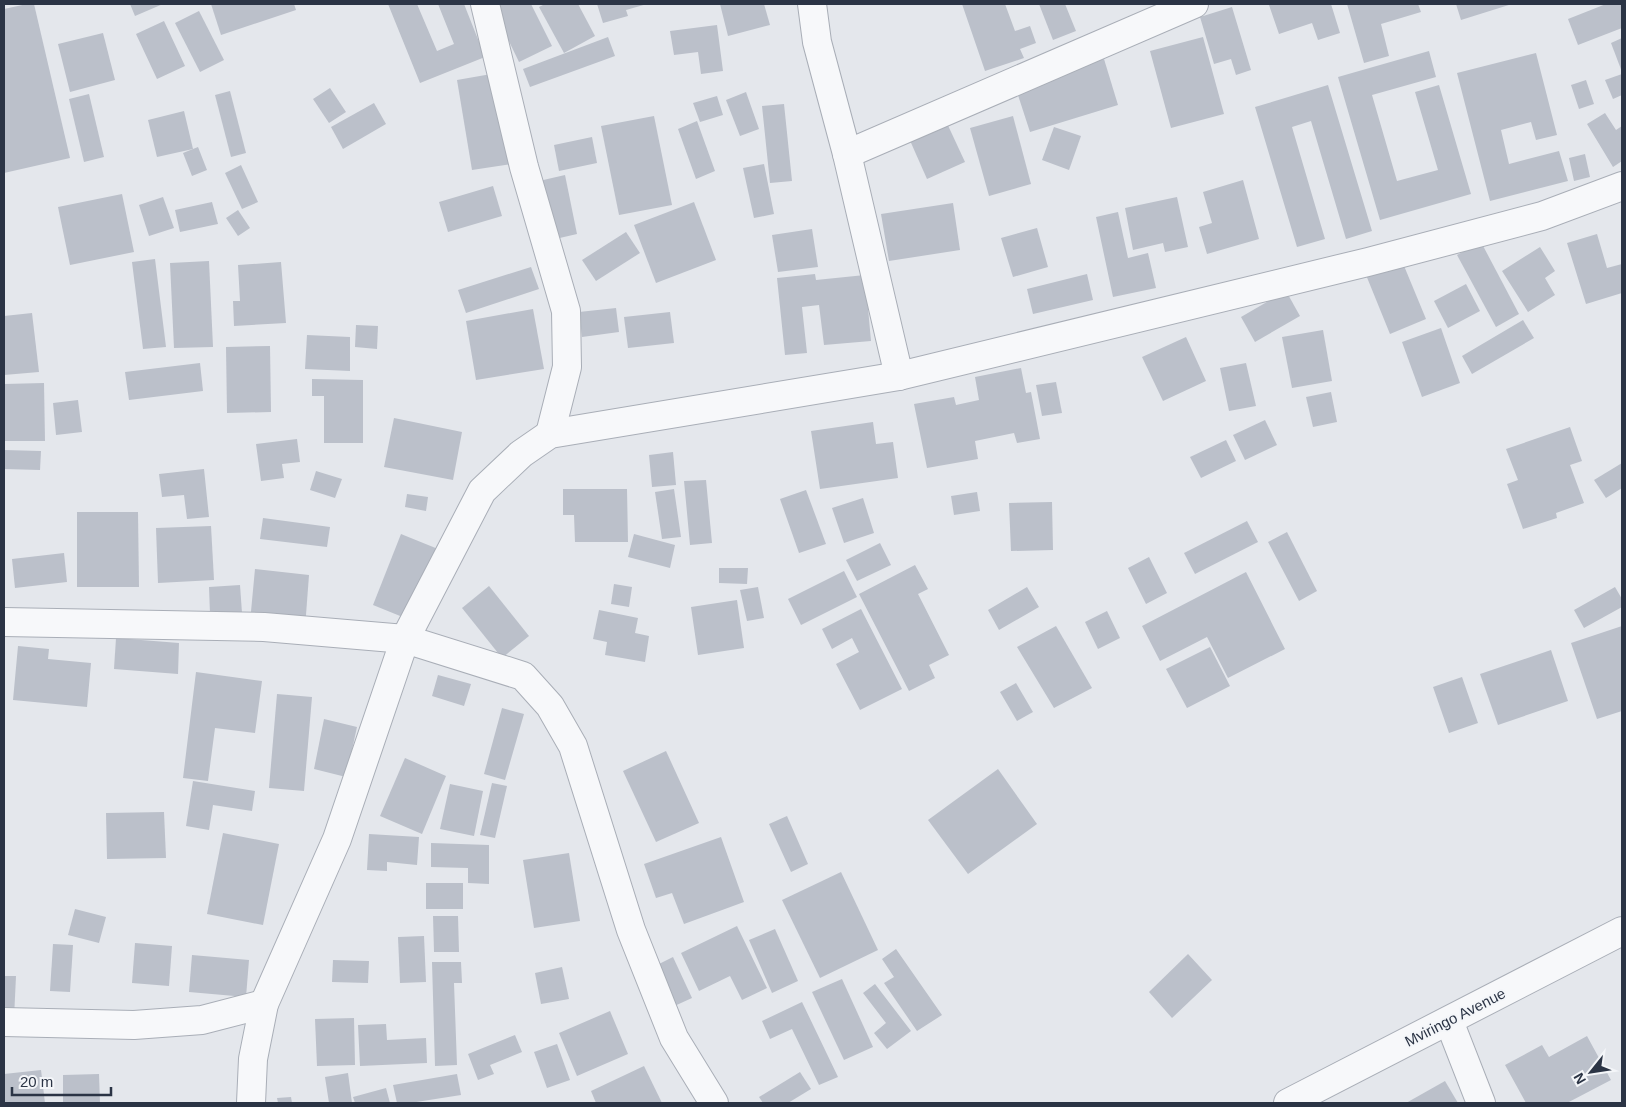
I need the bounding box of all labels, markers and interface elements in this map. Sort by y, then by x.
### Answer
street label: Mviringo Avenue [1402,984,1508,1050]
north arrow [1566,1047,1616,1097]
scale bar [12,1064,111,1096]
text: N [1570,1070,1589,1087]
text: 20 m [20,1073,53,1090]

